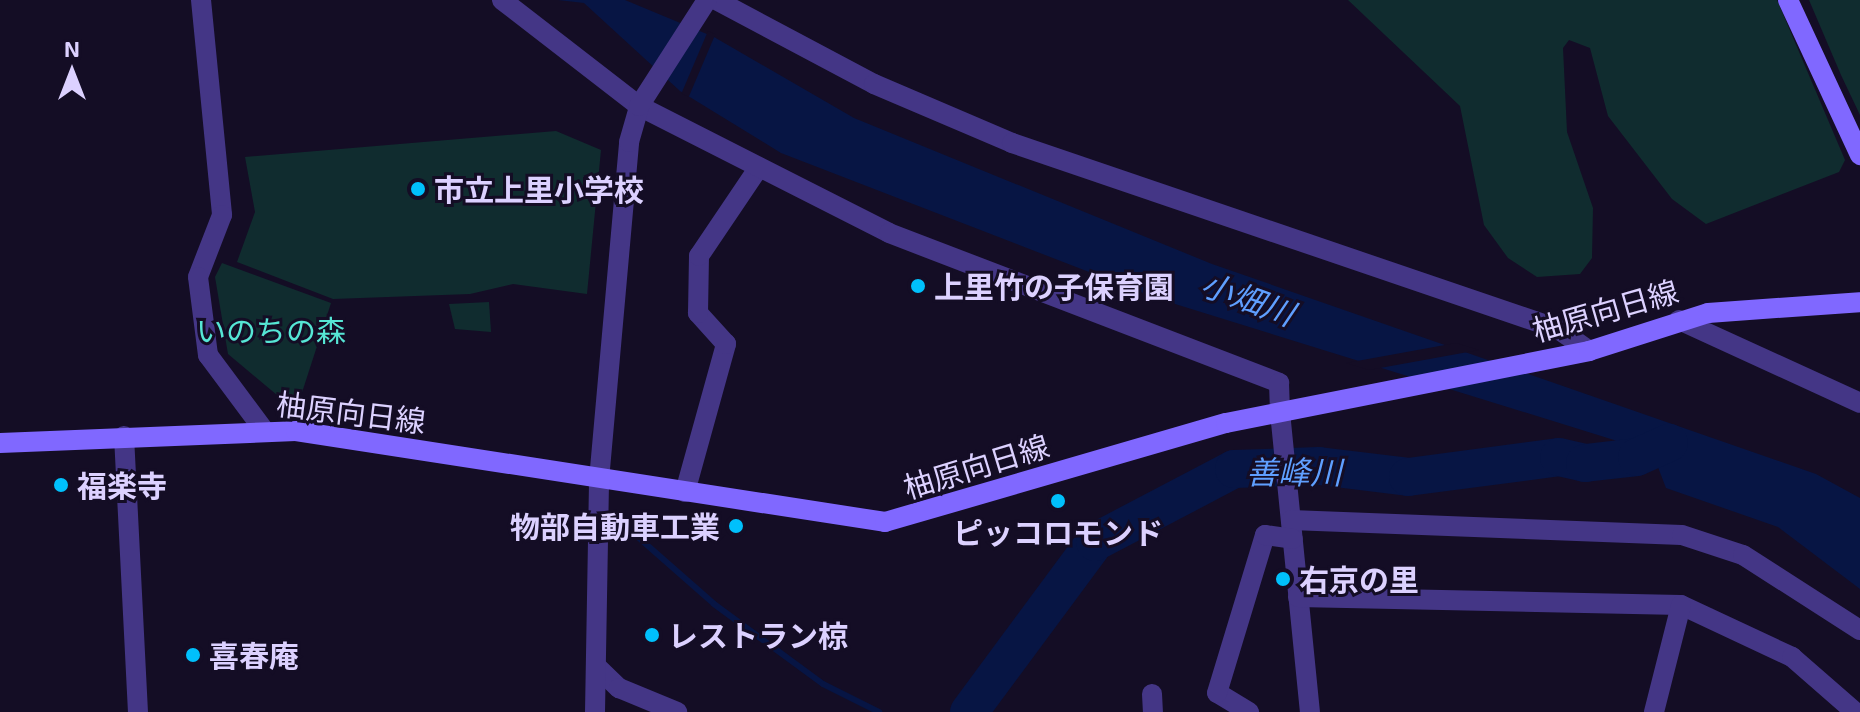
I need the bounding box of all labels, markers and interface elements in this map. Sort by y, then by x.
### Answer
north arrow [32,32,112,112]
text: N [64,35,80,61]
place label: 市立上里小学校 [434,171,644,207]
marker: 市立上里小学校 [409,180,427,198]
water label: 小畑川 [1196,264,1300,332]
place label: 上里竹の子保育園 [934,268,1174,304]
street label: 柚原向日線 [1528,272,1682,348]
marker: 上里竹の子保育園 [909,277,927,295]
park label: いのちの森 [196,312,346,348]
street label: 柚原向日線 [274,385,428,439]
street label: 柚原向日線 [899,427,1053,505]
water label: 善峰川 [1246,452,1342,490]
place label: 福楽寺 [77,467,167,503]
marker: 福楽寺 [52,476,70,494]
marker: ピッコロモンド [1049,492,1067,510]
place label: 物部自動車工業 [510,508,720,544]
place label: ピッコロモンド [953,514,1163,550]
marker: 物部自動車工業 [727,517,745,535]
place label: 右京の里 [1299,561,1419,597]
marker: 右京の里 [1274,570,1292,588]
place label: レストラン椋 [668,617,848,653]
marker: レストラン椋 [643,626,661,644]
place label: 喜春庵 [209,637,299,673]
marker: 喜春庵 [184,646,202,664]

